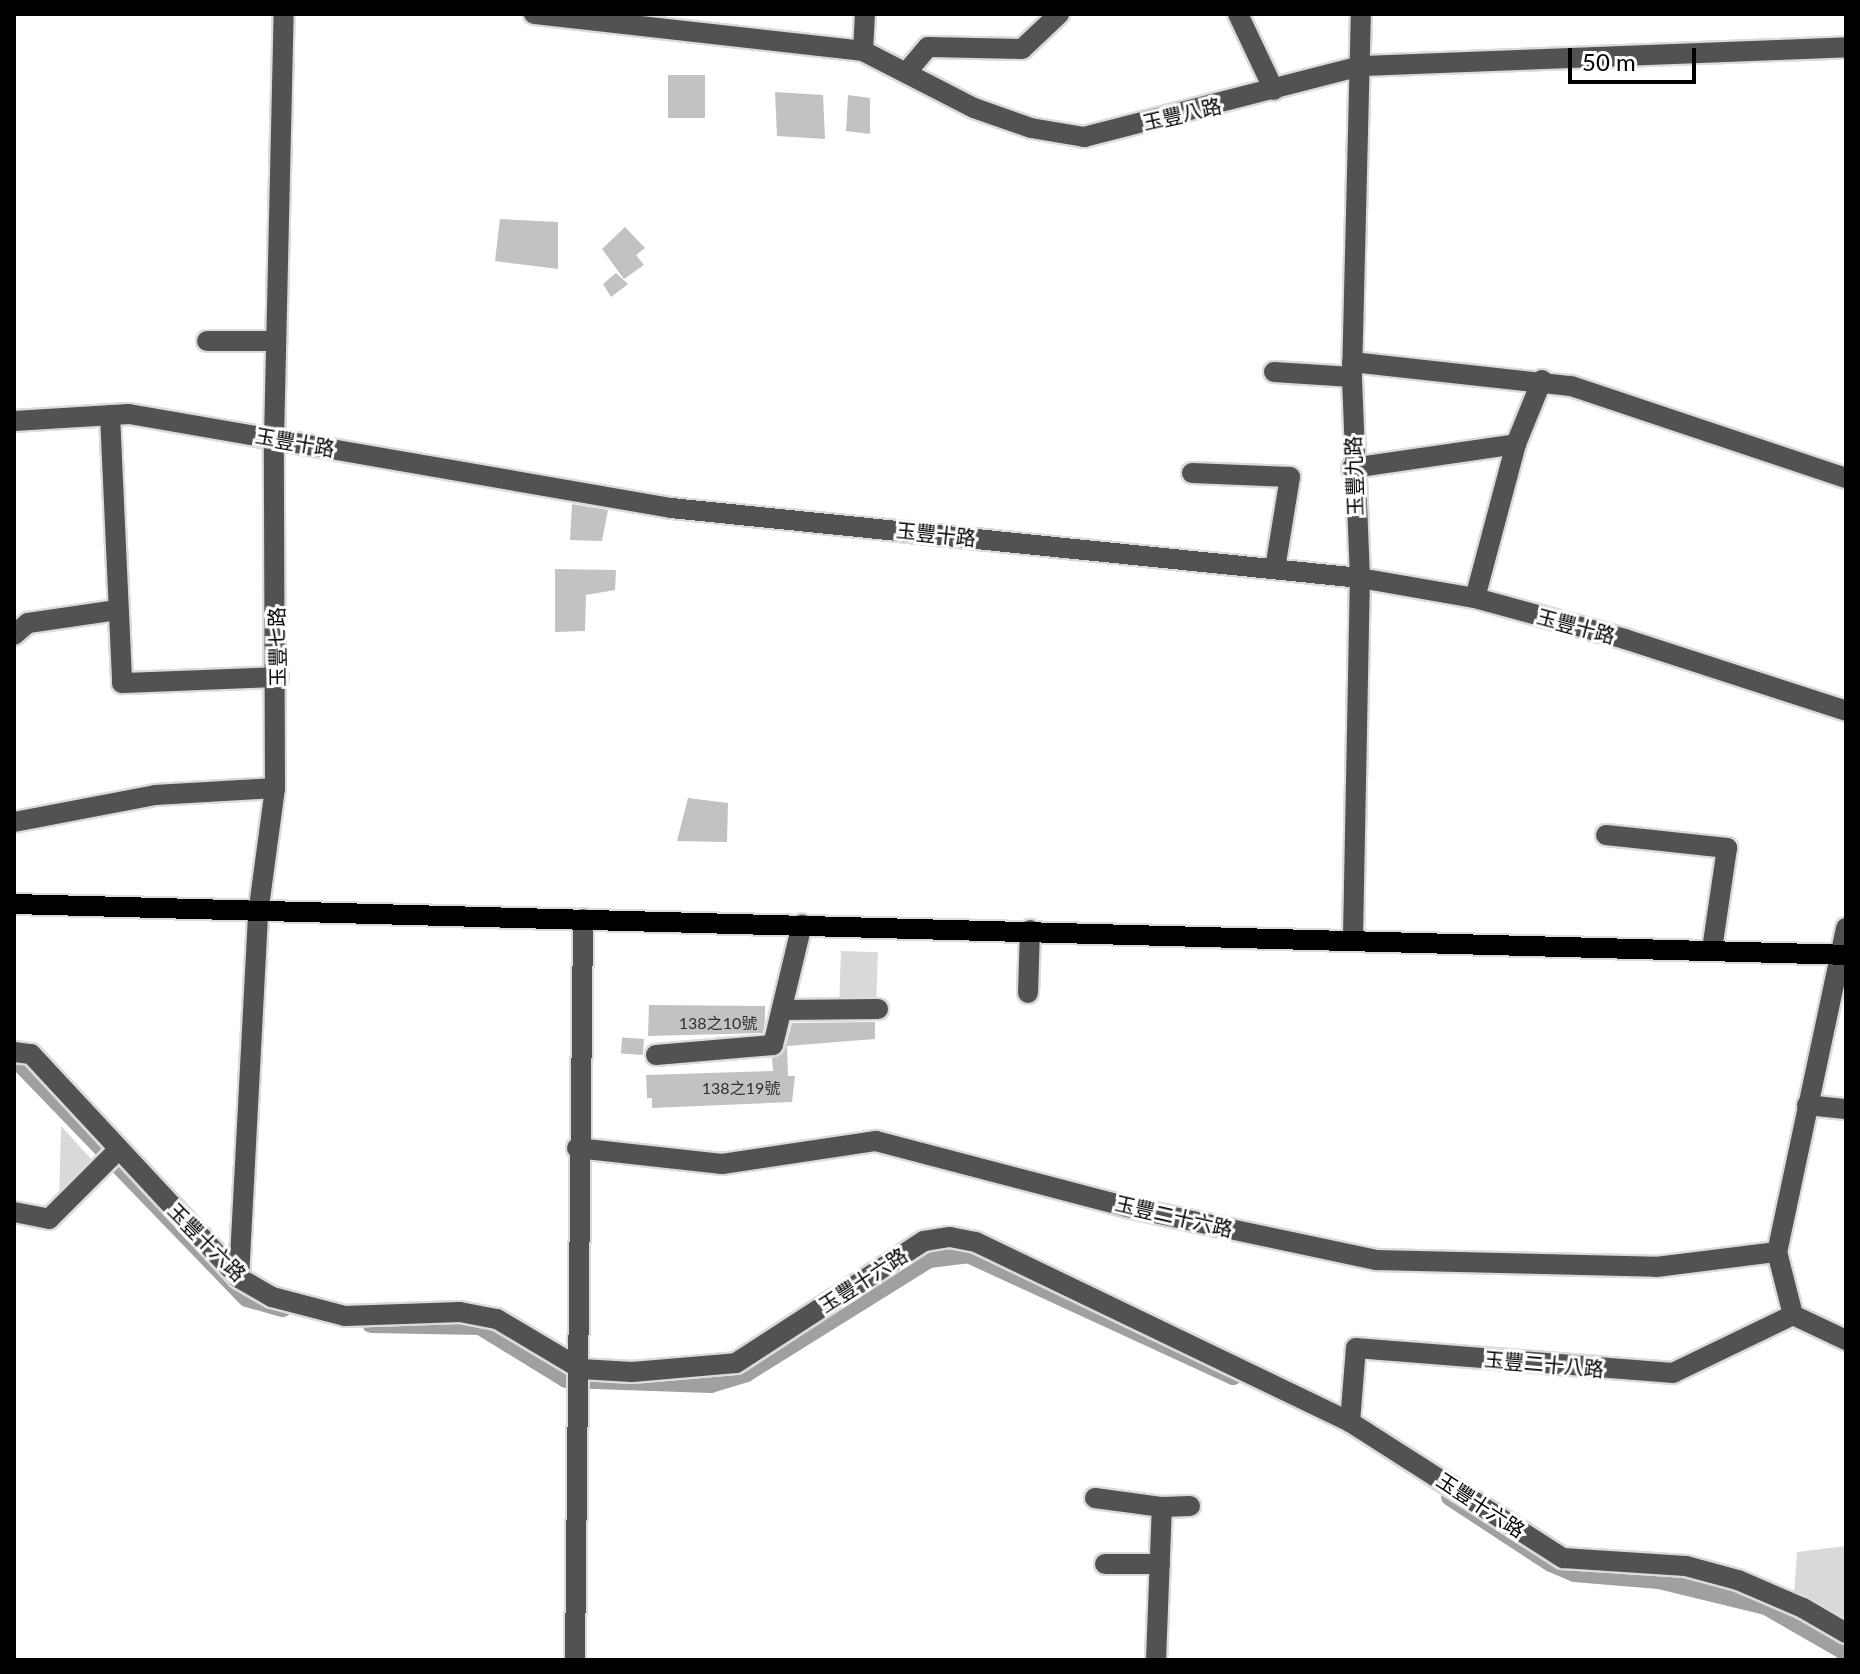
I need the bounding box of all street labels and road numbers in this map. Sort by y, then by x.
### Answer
street label: 玉豐八路 [1140,93,1224,135]
street label: 玉豐十路 [254,423,336,461]
street label: 玉豐九路 [1341,436,1367,516]
street label: 玉豐十路 [895,518,977,550]
street label: 玉豐十路 [1534,604,1618,648]
street label: 玉豐七路 [264,607,290,687]
street label: 玉豐二十六路 [1113,1191,1235,1241]
street label: 玉豐十六路 [163,1198,251,1286]
street label: 玉豐十六路 [815,1243,911,1317]
street label: 玉豐二十八路 [1483,1347,1605,1381]
street label: 玉豐十六路 [1433,1468,1529,1542]

